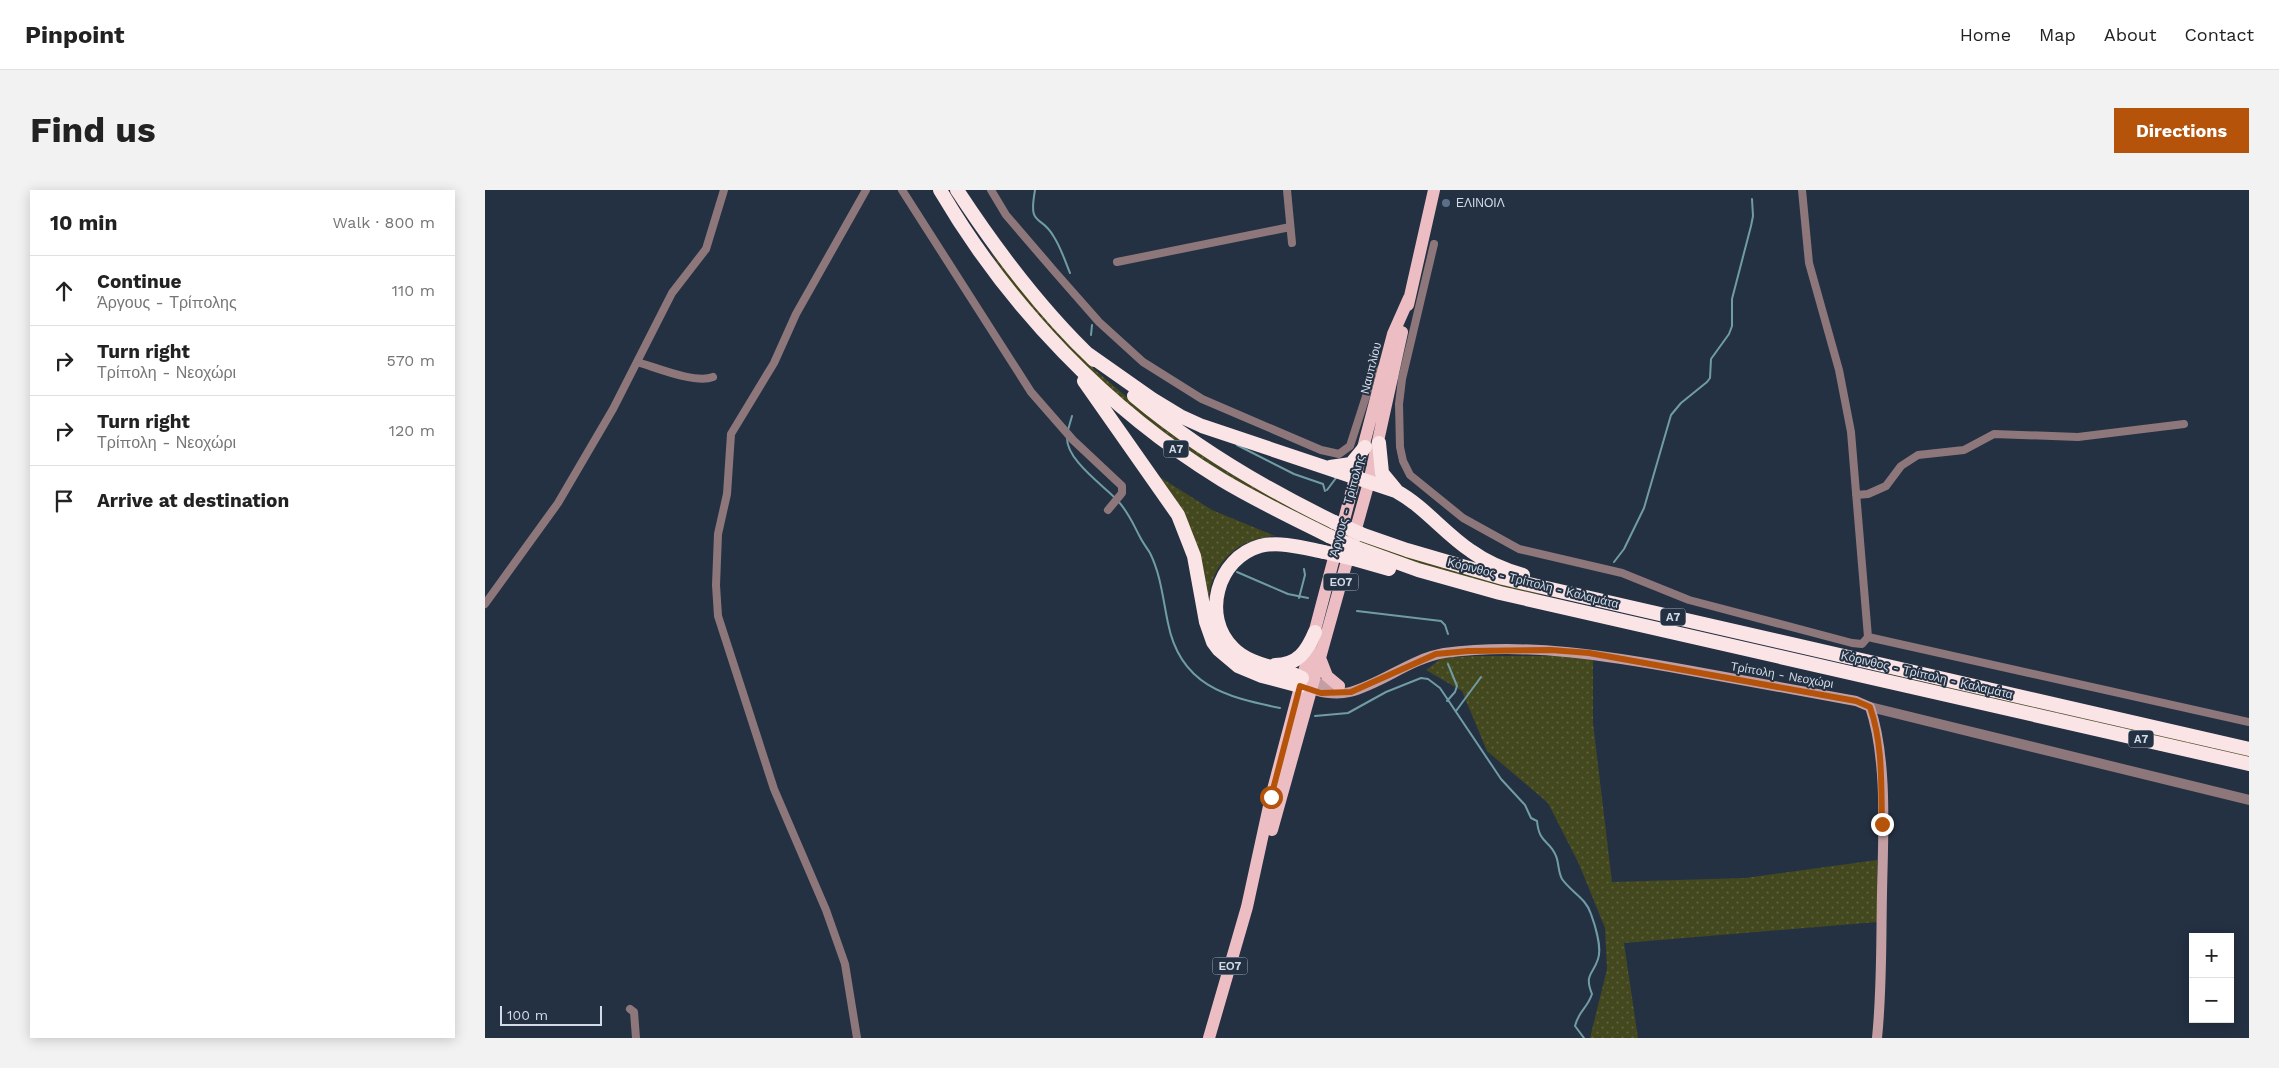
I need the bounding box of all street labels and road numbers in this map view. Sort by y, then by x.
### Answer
street label: Ναυπλίου [1358,341,1384,395]
road number: Α7 [1163,440,1189,458]
street label: Άργους - Τρίπολης [1327,453,1367,558]
street label: Κόρινθος - Τρίπολη - Καλαμάτα [1446,555,1620,611]
road number: ΕΟ7 [1323,574,1359,591]
road number: Α7 [1661,608,1685,626]
street label: Κόρινθος - Τρίπολη - Καλαμάτα [1840,648,2014,702]
street label: Τρίπολη - Νεοχώρι [1729,659,1835,691]
road number: Α7 [2129,730,2153,748]
road number: ΕΟ7 [1213,958,1247,974]

